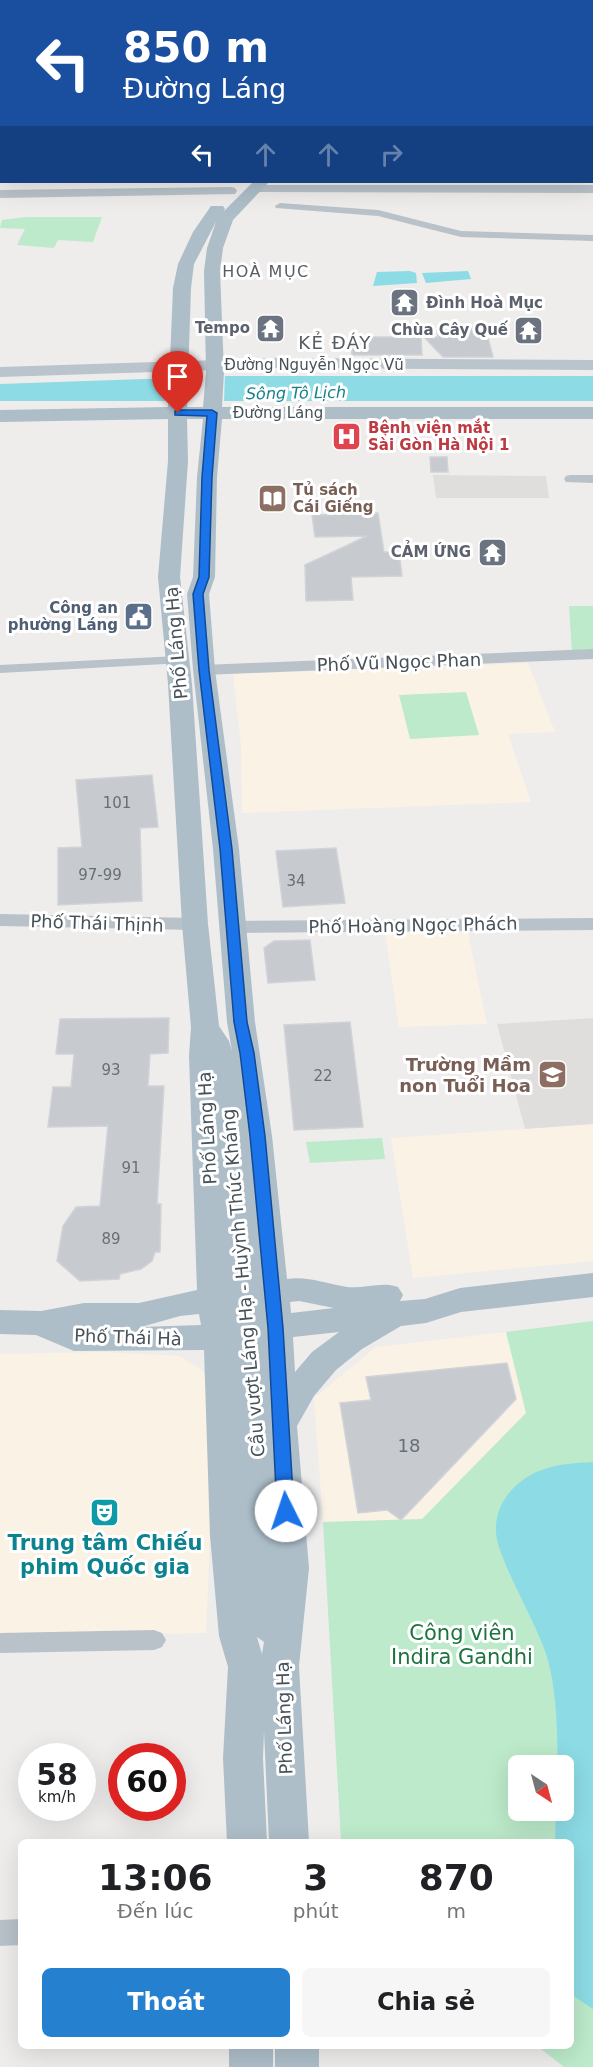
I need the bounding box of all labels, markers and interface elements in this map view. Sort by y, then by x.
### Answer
text: 850 m [123,23,269,72]
icon: left [24,24,102,102]
text: Đường Láng [123,73,286,104]
icon: left [186,138,219,171]
icon: ahead [249,138,282,171]
icon: ahead [312,138,345,171]
icon: right [375,138,408,171]
district label: HOÀ MỤC [222,262,310,281]
temple icon: Đình Hoà Mục [389,287,421,319]
place label: Đình Hoà Mục [426,294,543,312]
temple icon: Tempo [255,312,287,344]
temple icon: Chùa Cây Quế [513,314,545,346]
place label: Tempo [195,319,250,337]
place label: Chùa Cây Quế [391,320,509,339]
district label: KẺ ĐÁY [298,331,372,353]
pin [152,351,203,413]
street label: Đường Nguyễn Ngọc Vũ [224,356,404,374]
icon: arrive [161,360,194,393]
water label: Sông Tô Lịch [246,383,346,403]
street label: Đường Láng [233,404,323,422]
place label: Bệnh viện mắt Sài Gòn Hà Nội 1 [368,418,509,454]
hospital icon: Bệnh viện mắt Sài Gòn Hà Nội 1 [331,421,363,453]
place label: Tủ sách Cái Giếng [293,481,374,516]
library icon: Tủ sách Cái Giếng [256,483,288,515]
temple icon: CẢM ỨNG [476,536,508,568]
place label: CẢM ỨNG [391,540,471,561]
street label: Phố Láng Hạ [161,586,191,700]
place label: Công an phường Láng [8,599,118,634]
public building icon: Công an phường Láng [123,601,155,633]
street label: Phố Vũ Ngọc Phan [316,649,482,675]
house number: 101 [103,794,131,812]
house number: 97-99 [78,866,122,884]
house number: 34 [286,872,306,890]
street label: Phố Thái Thịnh [30,910,164,936]
street label: Phố Hoàng Ngọc Phách [308,913,518,937]
place label: Trường Mầm non Tuổi Hoa [399,1054,531,1096]
school or university icon: Trường Mầm non Tuổi Hoa [536,1058,568,1090]
house number: 93 [101,1061,121,1079]
house number: 22 [313,1067,333,1085]
street label: Phố Láng Hạ [194,1071,220,1185]
street label: Cầu vượt Láng Hạ - Huỳnh Thúc Kháng [217,1108,269,1458]
house number: 91 [121,1159,141,1177]
house number: 89 [101,1230,121,1248]
street label: Phố Thái Hà [74,1325,182,1349]
house number: 18 [398,1435,420,1456]
position arrow [254,1479,318,1543]
theatre icon: Trung tâm Chiếu phim Quốc gia [89,1496,121,1528]
place label: Trung tâm Chiếu phim Quốc gia [8,1531,202,1579]
park label: Công viên Indira Gandhi [391,1621,533,1669]
street label: Phố Láng Hạ [272,1661,296,1775]
speed limit sign: 60 [108,1743,186,1821]
north arrow [508,1755,574,1821]
map controls [508,1755,574,1821]
text: 58 [36,1757,78,1792]
text: km/h [38,1788,76,1806]
text: 13:06 [98,1857,213,1898]
text: 3 [303,1857,328,1898]
text: 870 [419,1857,494,1898]
text: Đến lúc [117,1899,193,1923]
text: phút [293,1899,339,1923]
text: m [447,1899,466,1923]
button: Thoát [42,1968,290,2037]
button: Chia sẻ [302,1968,550,2037]

